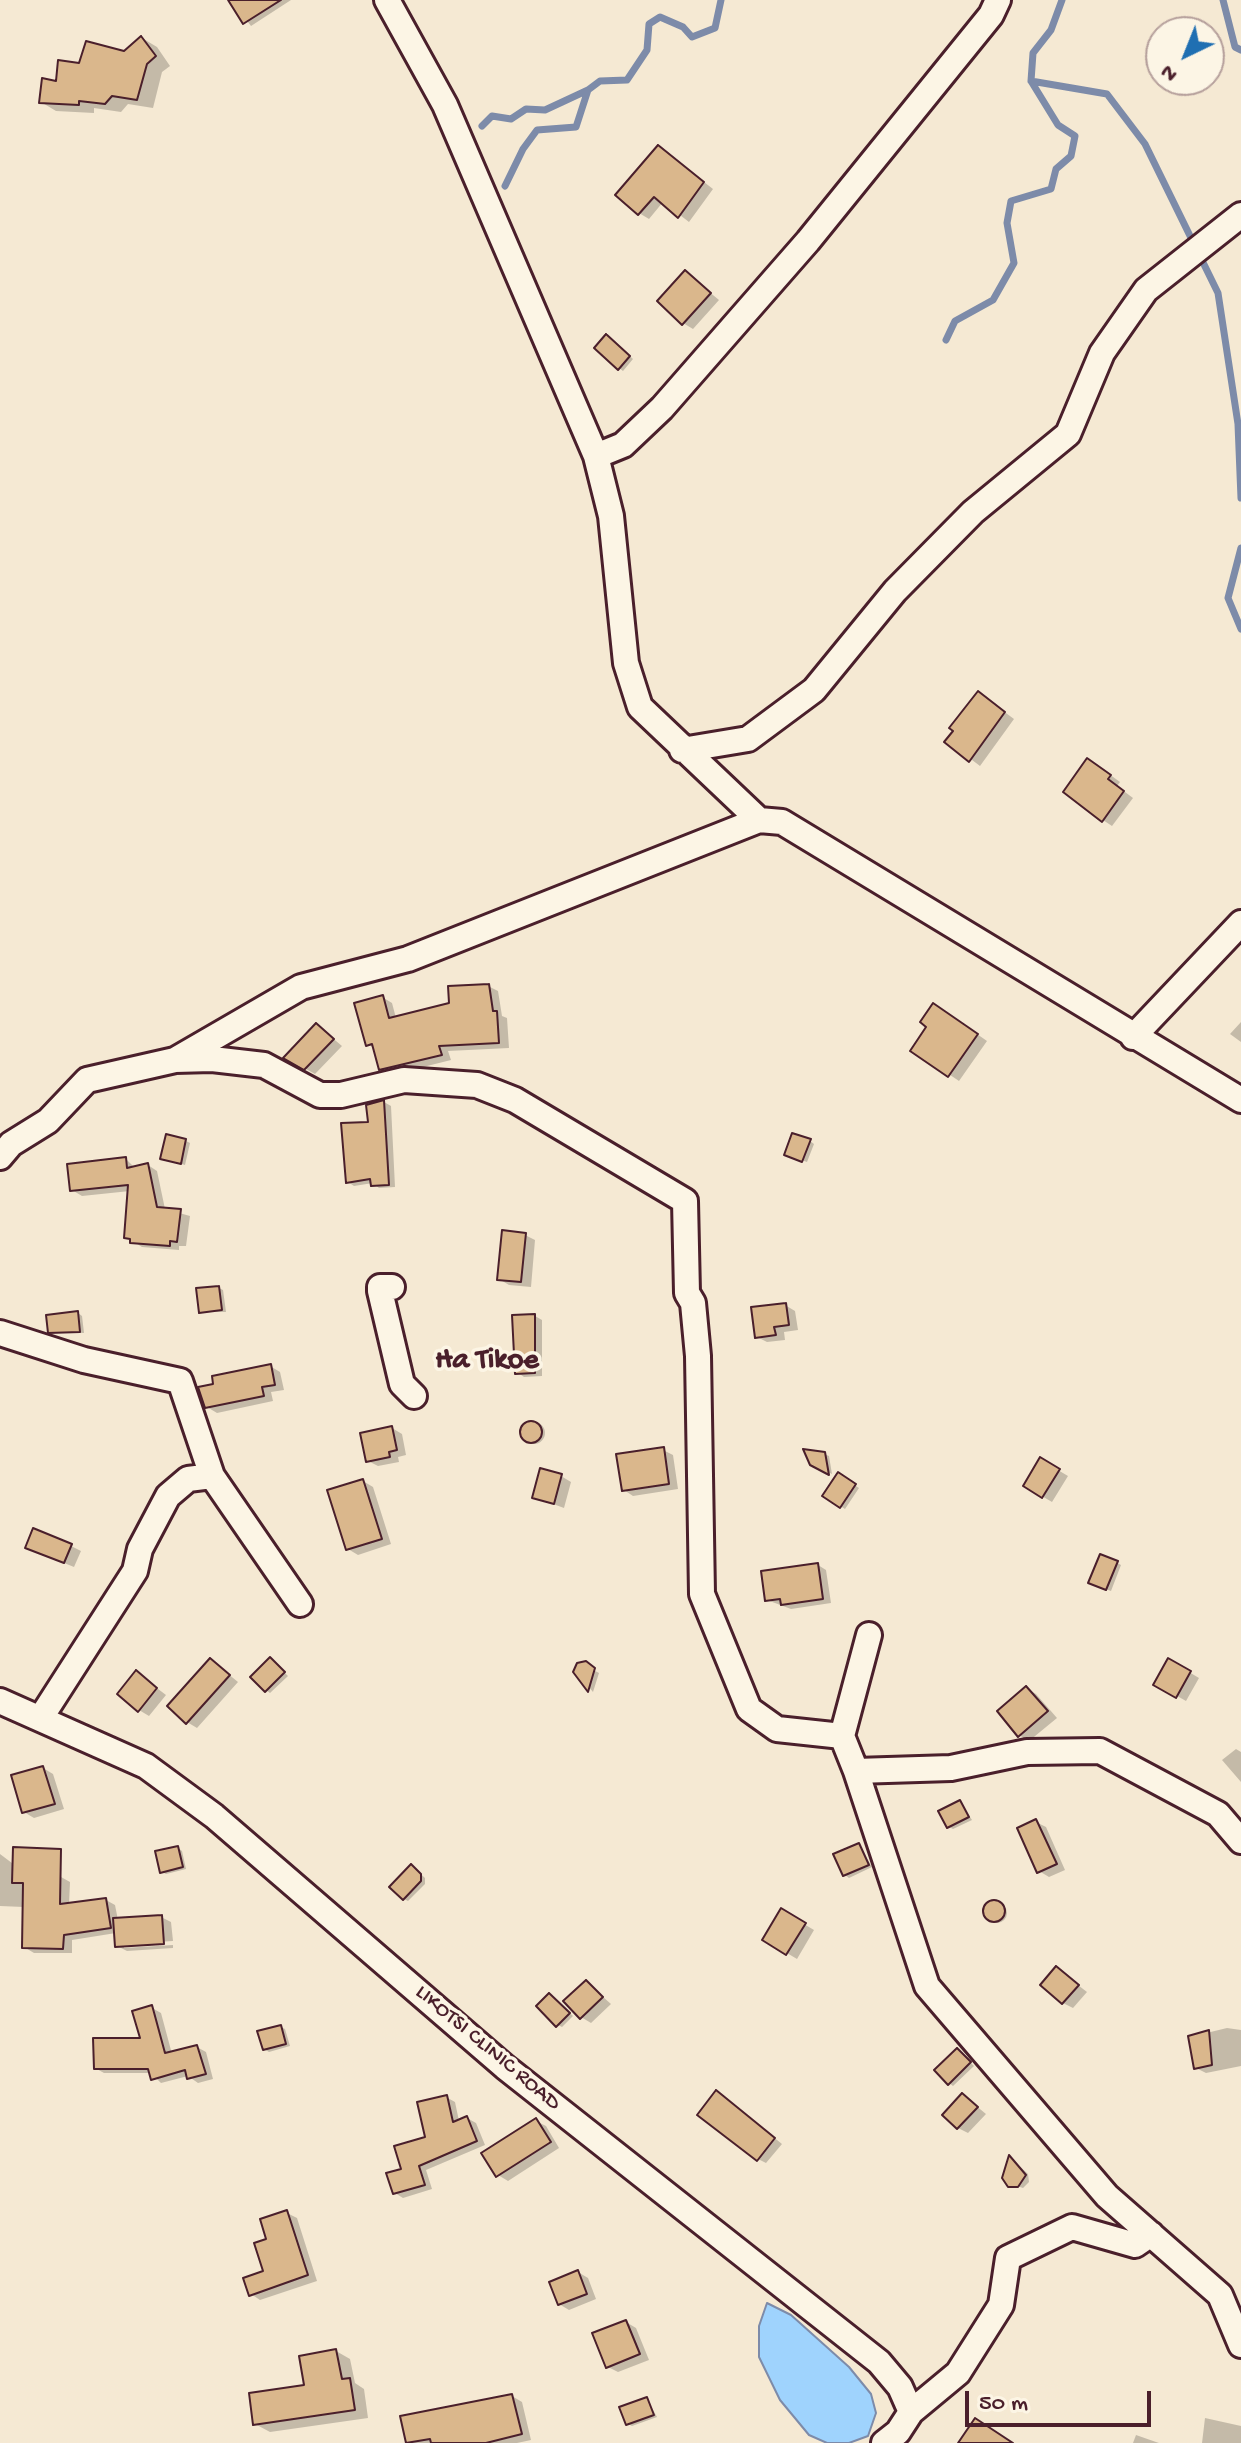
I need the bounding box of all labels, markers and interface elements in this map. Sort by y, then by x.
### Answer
north arrow [1145,16,1225,96]
text: N [1156,58,1184,86]
district label: Ha Tikoe [435,1344,539,1380]
street label: LIKOTSI CLINIC ROAD [409,1980,565,2118]
scale bar [969,2375,1155,2425]
text: 50 m [979,2390,1028,2419]

